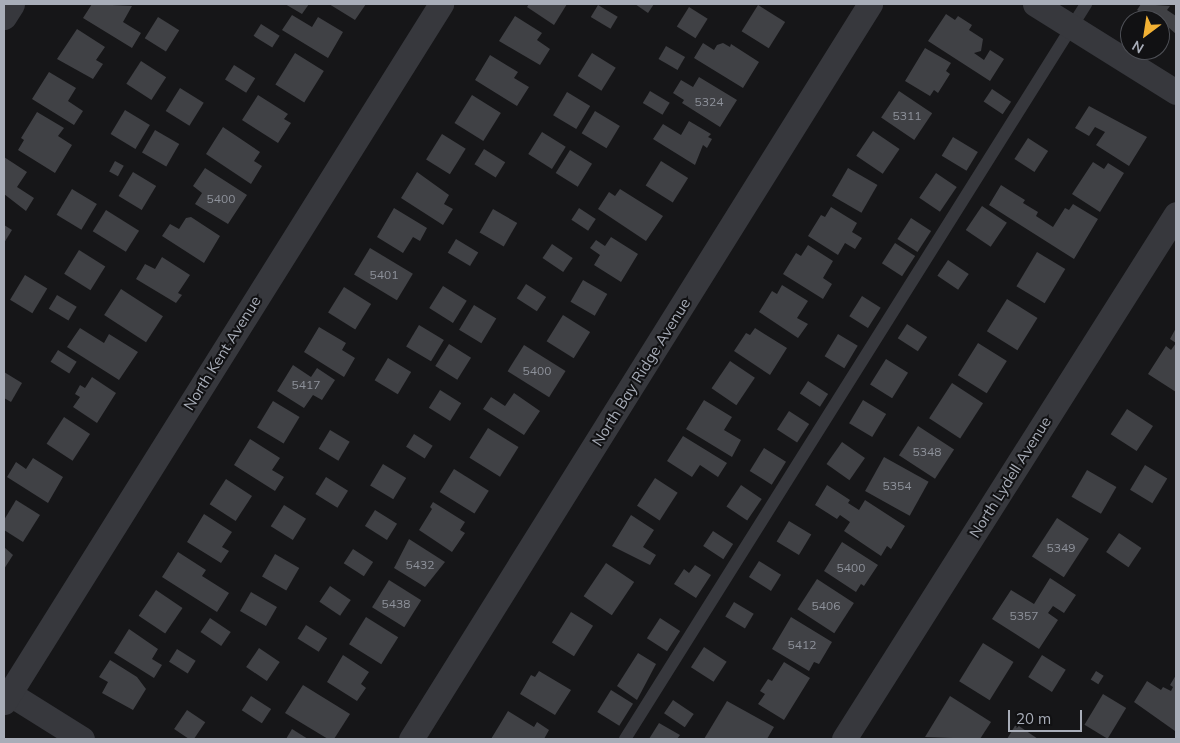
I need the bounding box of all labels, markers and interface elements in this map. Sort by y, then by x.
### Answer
north arrow [1120,10,1170,60]
text: N [1129,37,1147,57]
house number: 5324 [695,95,723,109]
house number: 5311 [893,109,921,123]
house number: 5400 [207,192,235,206]
house number: 5401 [370,268,398,282]
street label: North Kent Avenue [180,293,264,413]
street label: North Bay Ridge Avenue [588,295,694,449]
house number: 5400 [523,364,551,378]
house number: 5417 [292,378,320,392]
street label: North Lydell Avenue [965,413,1055,541]
house number: 5348 [913,445,941,459]
house number: 5354 [883,479,911,493]
house number: 5349 [1047,541,1075,555]
house number: 5432 [406,558,434,572]
house number: 5400 [837,561,865,575]
house number: 5438 [382,597,410,611]
house number: 5406 [812,599,840,613]
house number: 5357 [1010,609,1038,623]
house number: 5412 [788,638,816,652]
scale bar [1010,700,1084,732]
text: 20 m [1016,709,1051,728]

